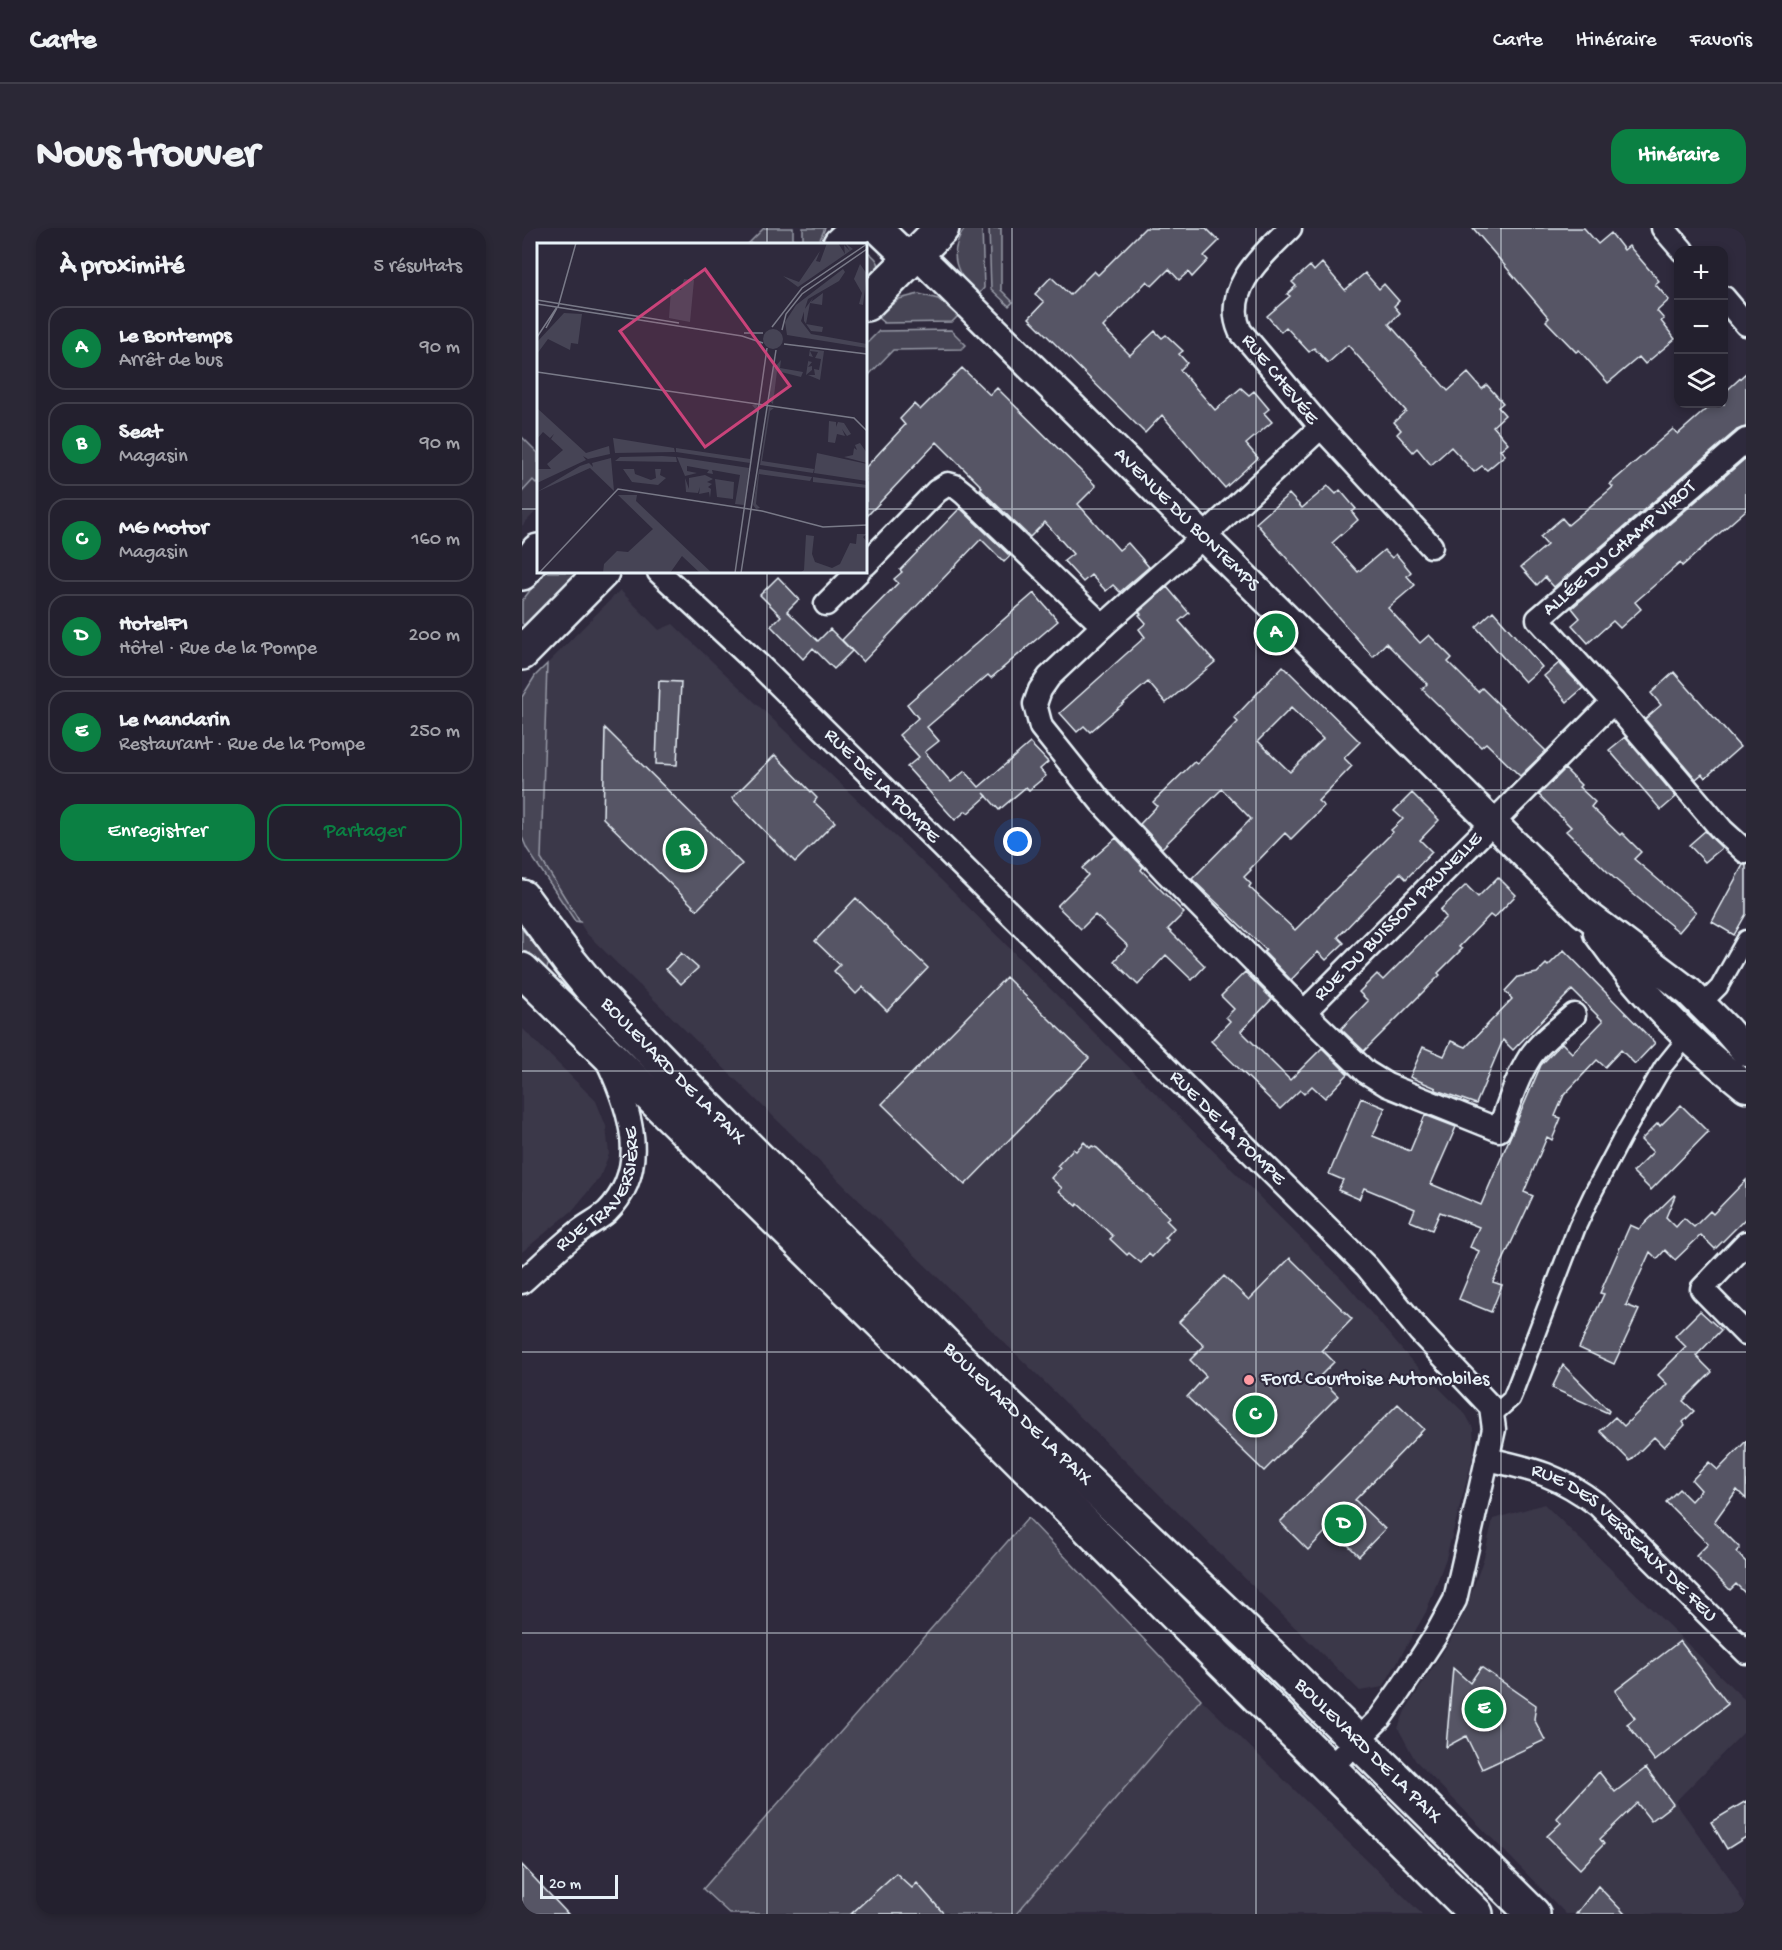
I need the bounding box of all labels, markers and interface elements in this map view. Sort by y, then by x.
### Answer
text: Carte [30,25,97,58]
text: Carte [1493,29,1543,54]
text: Itinéraire [1576,29,1657,54]
text: Favoris [1690,29,1752,54]
button: Itinéraire [1611,129,1746,184]
text: Nous trouver [36,132,259,181]
inset map [537,243,867,573]
map controls [1674,246,1728,408]
button: + [1674,246,1728,300]
text: À proximité [60,252,184,283]
text: 5 résultats [373,256,462,279]
button: − [1674,300,1728,354]
text: Le Bontemps [119,324,232,350]
street label: RUE CHEVÉE [1235,329,1324,431]
text: A [76,337,87,360]
text: 90 m [420,337,460,360]
text: Arrêt de bus [119,350,222,373]
button: layers [1674,354,1728,408]
text: Seat [119,420,162,446]
text: B [76,433,87,456]
text: 90 m [420,433,460,456]
street label: AVENUE DU BONTEMPS [1108,443,1265,598]
text: Magasin [119,446,188,469]
street label: ALLÉE DU CHAMP VIROT [1538,475,1702,622]
text: MG Motor [119,516,208,542]
text: C [76,529,87,552]
text: 160 m [411,529,460,552]
text: Magasin [119,542,188,565]
pin: A [1256,610,1296,656]
text: HotelF1 [119,612,188,638]
text: D [75,625,88,648]
text: 200 m [409,625,460,648]
text: Hôtel · Rue de la Pompe [119,638,317,661]
text: Le Mandarin [119,708,230,734]
text: E [75,721,88,744]
text: 250 m [409,721,460,744]
street label: RUE DE LA POMPE [819,724,945,850]
text: Restaurant · Rue de la Pompe [119,734,365,757]
button: Enregistrer [60,804,255,861]
button: Partager [267,804,462,861]
your location [1003,827,1032,856]
street label: RUE DU BUISSON PRUNELLE [1310,827,1489,1006]
pin: B [666,828,704,872]
street label: BOULEVARD DE LA PAIX [595,992,751,1151]
street label: RUE DE LA POMPE [1164,1066,1291,1192]
street label: RUE TRAVERSIÈRE [551,1124,645,1257]
street label: BOULEVARD DE LA PAIX [937,1337,1097,1492]
place label: Ford Courtoise Automobiles [1260,1369,1490,1392]
marker: Ford Courtoise Automobiles [1242,1373,1256,1387]
pin: C [1236,1392,1274,1438]
street label: RUE DES VERSEAUX DE FEU [1528,1459,1721,1628]
pin: D [1324,1502,1364,1546]
street label: BOULEVARD DE LA PAIX [1288,1673,1447,1829]
pin: E [1464,1686,1504,1732]
scale bar [540,1872,618,1900]
text: 20 m [549,1876,581,1895]

